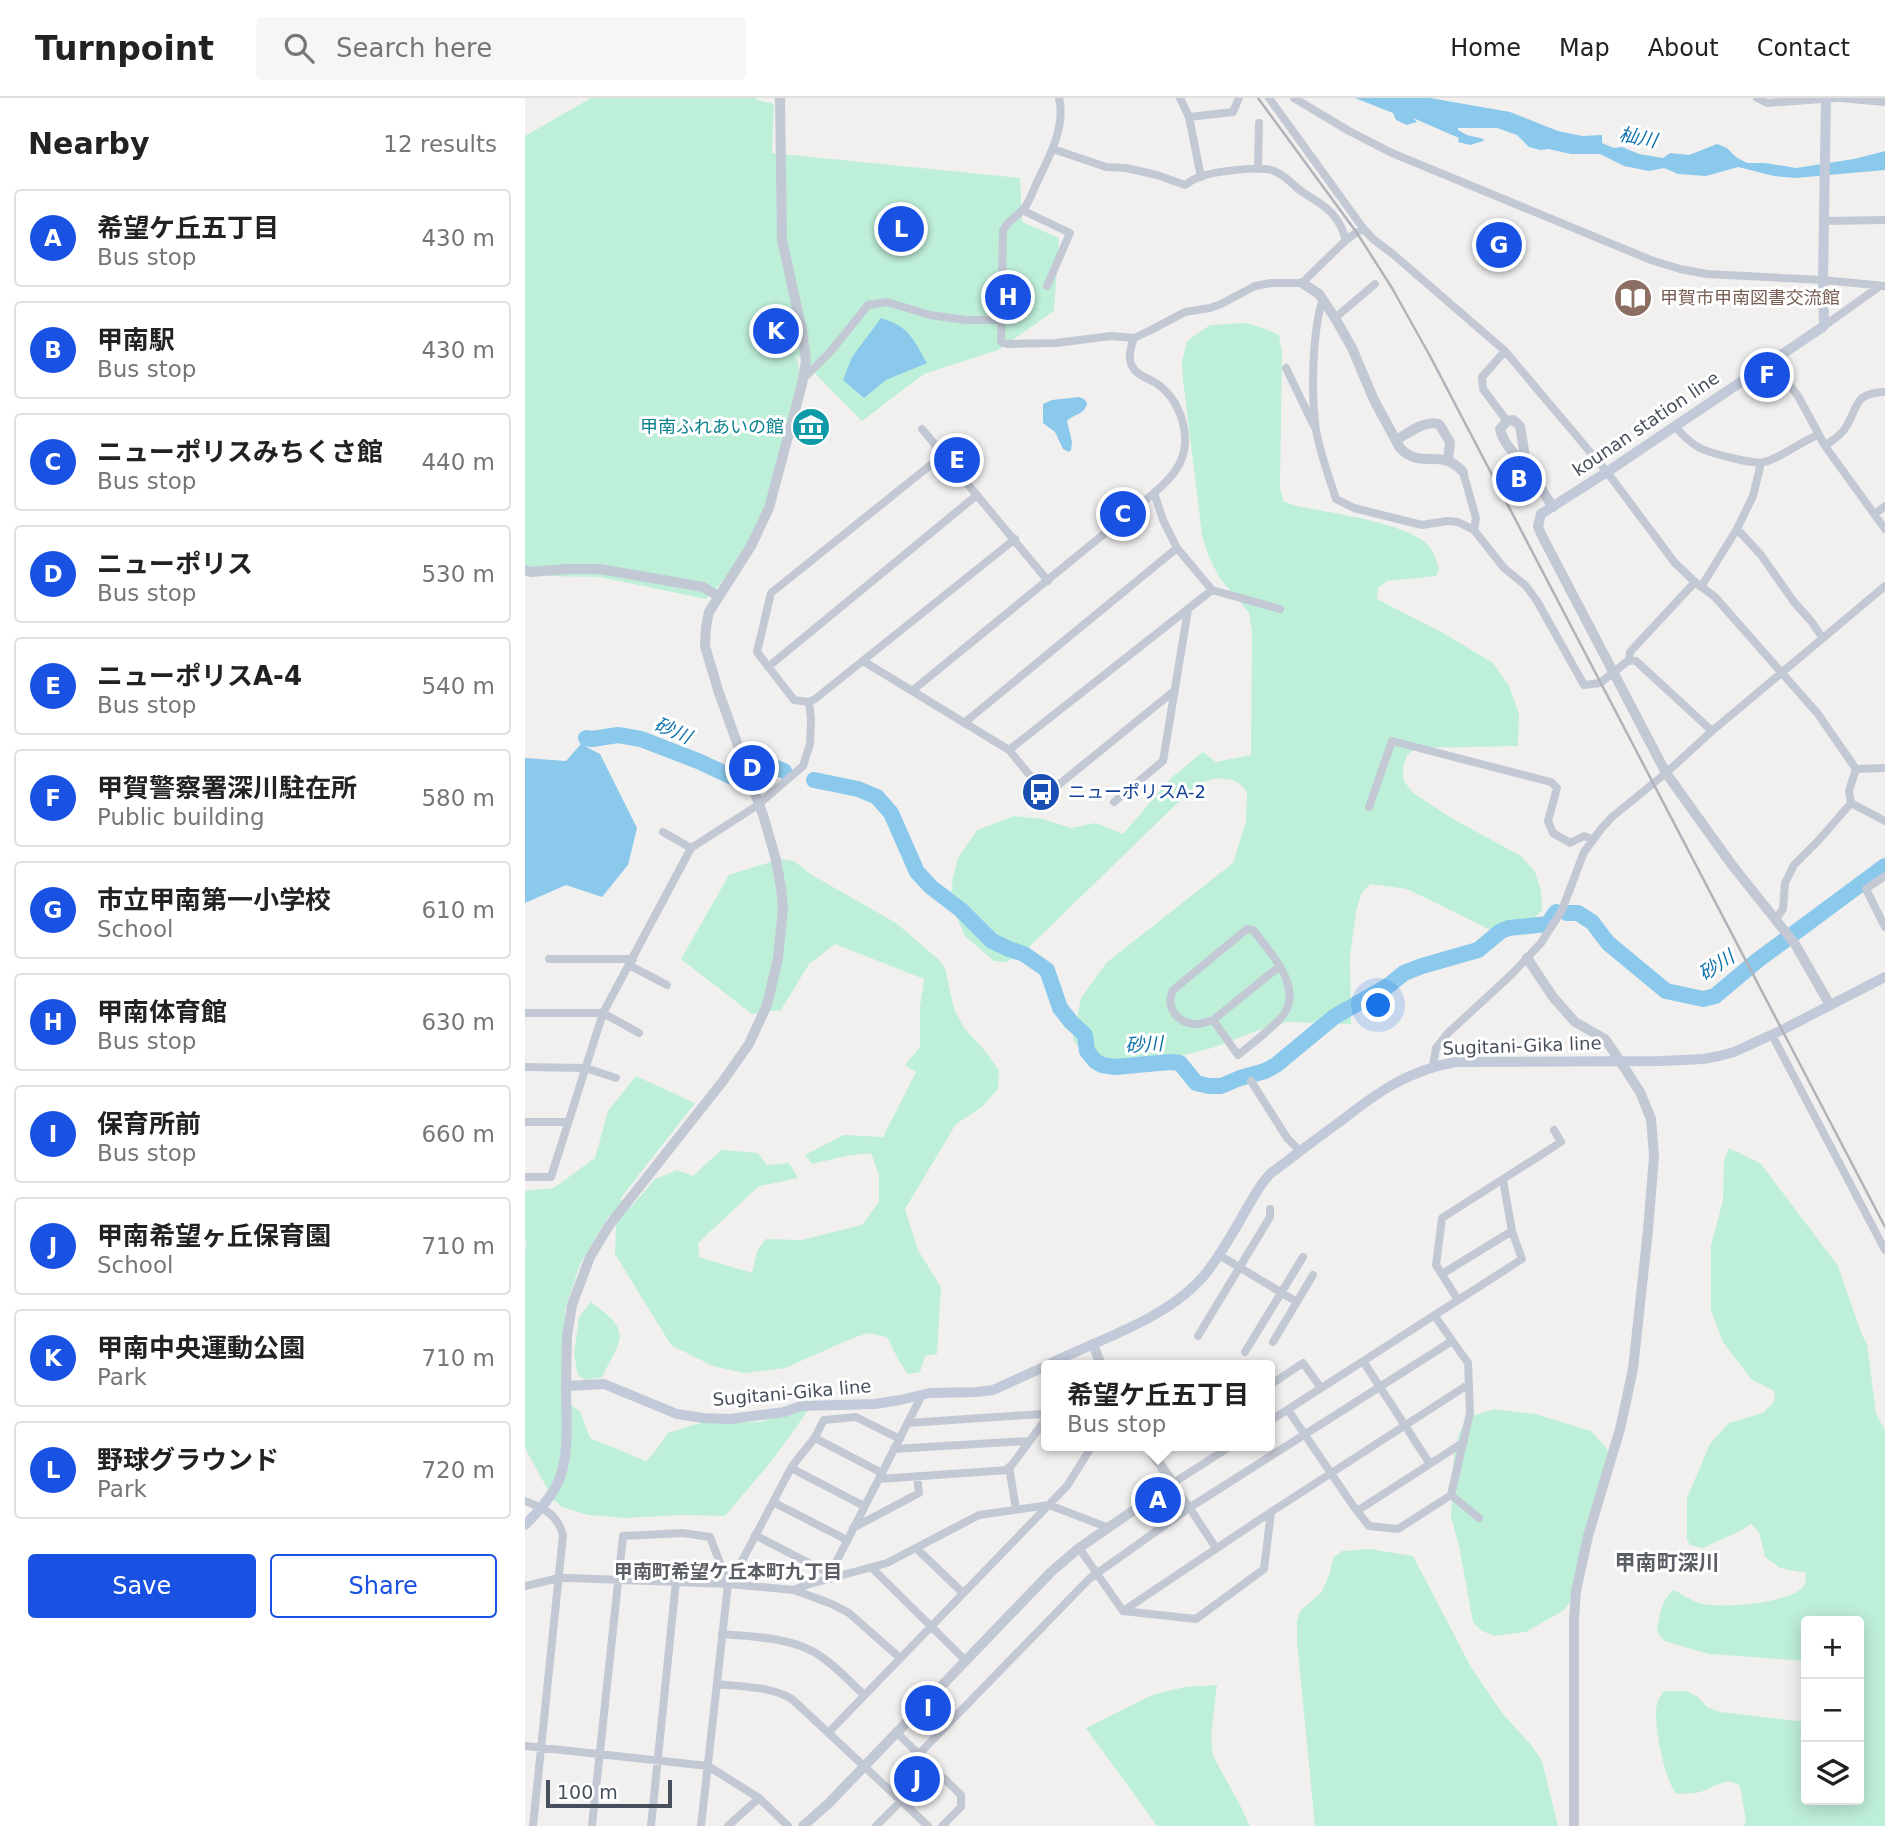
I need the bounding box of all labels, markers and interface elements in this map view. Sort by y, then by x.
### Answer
search box [256,17,746,80]
text: Turnpoint [35,29,214,68]
icon: search [280,29,318,67]
text: Search here [336,33,492,63]
text: Home [1450,34,1521,62]
text: Map [1559,34,1610,62]
text: About [1648,34,1719,62]
text: Contact [1757,34,1850,62]
water label: 杣川 [1617,123,1661,152]
text: Nearby [28,126,150,161]
text: 12 results [383,131,497,157]
pin: L [878,203,924,255]
text: 希望ケ丘五丁目 [97,213,279,243]
pin: G [1476,219,1522,271]
text: A [44,225,62,251]
text: 430 m [421,225,495,251]
text: Bus stop [97,244,196,270]
pin: H [985,271,1031,323]
library icon: 甲賀市甲南図書交流館 [1612,277,1654,319]
place label: 甲賀市甲南図書交流館 [1660,287,1840,308]
pin: K [753,305,799,357]
text: 甲南駅 [97,325,175,355]
text: B [44,337,62,363]
text: 430 m [421,337,495,363]
pin: F [1744,349,1790,401]
text: Bus stop [97,356,196,382]
street label: kounan station line [1569,367,1723,480]
museum icon: 甲南ふれあいの館 [790,406,832,448]
place label: 甲南ふれあいの館 [640,416,784,437]
pin: E [934,434,980,486]
text: ニューポリスみちくさ館 [97,437,383,467]
text: C [45,449,61,475]
text: 440 m [421,449,495,475]
pin: B [1496,453,1542,505]
text: Bus stop [97,468,196,494]
pin: C [1100,488,1146,540]
text: ニューポリス [97,549,253,579]
text: D [43,561,63,587]
text: 530 m [421,561,495,587]
text: Bus stop [97,580,196,606]
text: ニューポリスA-4 [97,661,302,691]
text: E [45,673,61,699]
text: 540 m [421,673,495,699]
text: Bus stop [97,692,196,718]
water label: 砂川 [651,712,697,748]
pin: D [729,742,775,794]
bus stop icon: ニューポリスA-2 [1020,771,1062,813]
text: 甲賀警察署深川駐在所 [97,773,357,803]
place label: ニューポリスA-2 [1068,781,1206,802]
text: F [45,785,61,811]
text: 580 m [421,785,495,811]
text: Public building [97,804,265,830]
text: 市立甲南第一小学校 [97,885,331,915]
text: G [44,897,62,923]
text: 610 m [421,897,495,923]
text: School [97,916,173,942]
water label: 砂川 [1694,944,1740,985]
your location [1361,988,1395,1022]
text: 甲南体育館 [97,997,227,1027]
text: H [43,1009,63,1035]
text: 630 m [421,1009,495,1035]
text: Bus stop [97,1028,196,1054]
water label: 砂川 [1124,1032,1166,1056]
street label: Sugitani-Gika line [1442,1032,1602,1059]
text: 保育所前 [97,1109,201,1139]
text: I [49,1121,57,1147]
text: 660 m [421,1121,495,1147]
text: Bus stop [97,1140,196,1166]
text: 甲南希望ヶ丘保育園 [97,1221,331,1251]
text: J [49,1233,57,1259]
text: 710 m [421,1233,495,1259]
text: School [97,1252,173,1278]
text: 甲南中央運動公園 [97,1333,305,1363]
text: K [44,1345,62,1371]
text: 710 m [421,1345,495,1371]
popup [1041,1360,1275,1451]
text: Park [97,1364,147,1390]
street label: Sugitani-Gika line [712,1375,872,1410]
text: 希望ケ丘五丁目 [1067,1380,1249,1410]
text: Bus stop [1067,1411,1166,1437]
text: 野球グラウンド [97,1445,279,1475]
text: L [46,1457,60,1483]
text: 720 m [421,1457,495,1483]
pin: A [1135,1474,1181,1526]
text: Park [97,1476,147,1502]
district label: 甲南町深川 [1615,1551,1720,1575]
button: Save [28,1554,256,1618]
button: Share [270,1554,497,1618]
district label: 甲南町希望ケ丘本町九丁目 [614,1560,842,1582]
map controls [1801,1616,1864,1805]
button: + [1801,1616,1864,1679]
button: − [1801,1679,1864,1742]
pin: I [905,1682,951,1734]
button: layers [1801,1742,1864,1805]
pin: J [894,1753,940,1805]
scale bar [546,1777,672,1809]
text: 100 m [557,1781,618,1803]

